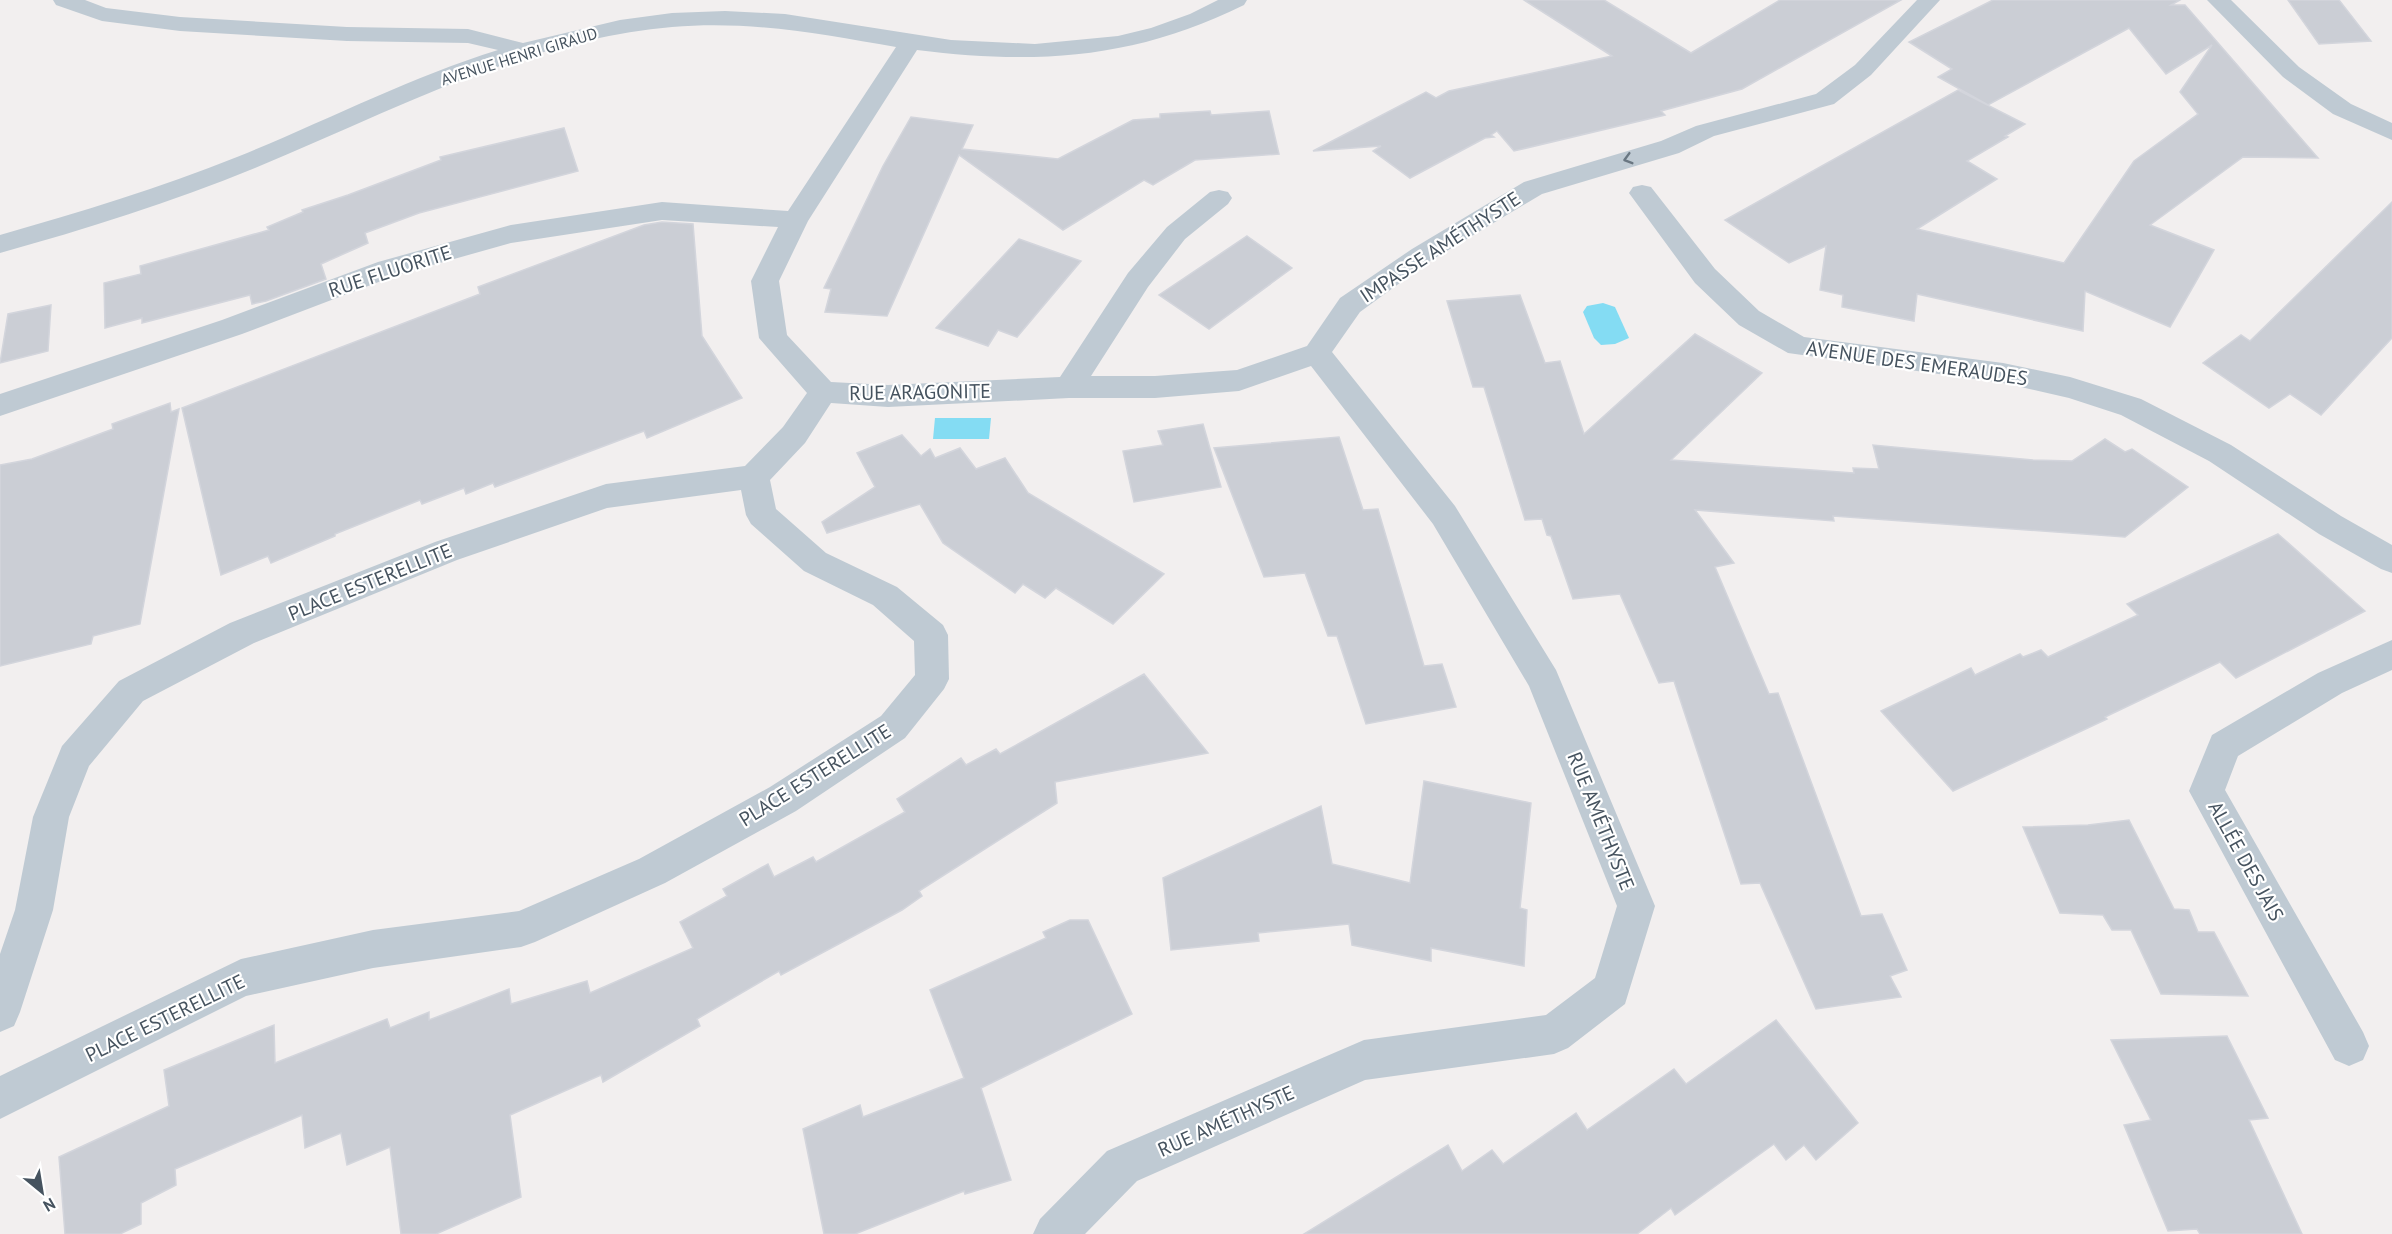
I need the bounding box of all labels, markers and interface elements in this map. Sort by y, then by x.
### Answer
street label: AVENUE HENRI GIRAUD [438,23,600,89]
one-way arrow [1623,152,1634,164]
street label: IMPASSE AMÉTHYSTE [1355,185,1525,309]
street label: RUE FLUORITE [325,239,455,303]
street label: AVENUE DES EMERAUDES [1805,335,2029,391]
street label: RUE ARAGONITE [849,378,991,406]
street label: PLACE ESTERELLITE [284,537,456,627]
street label: PLACE ESTERELLITE [734,718,896,832]
street label: RUE AMÉTHYSTE [1561,748,1641,894]
street label: ALLÉE DES JAIS [2202,797,2290,925]
street label: PLACE ESTERELLITE [81,968,249,1068]
street label: RUE AMÉTHYSTE [1154,1079,1298,1163]
north arrow [12,1162,72,1222]
text: N [40,1194,59,1216]

